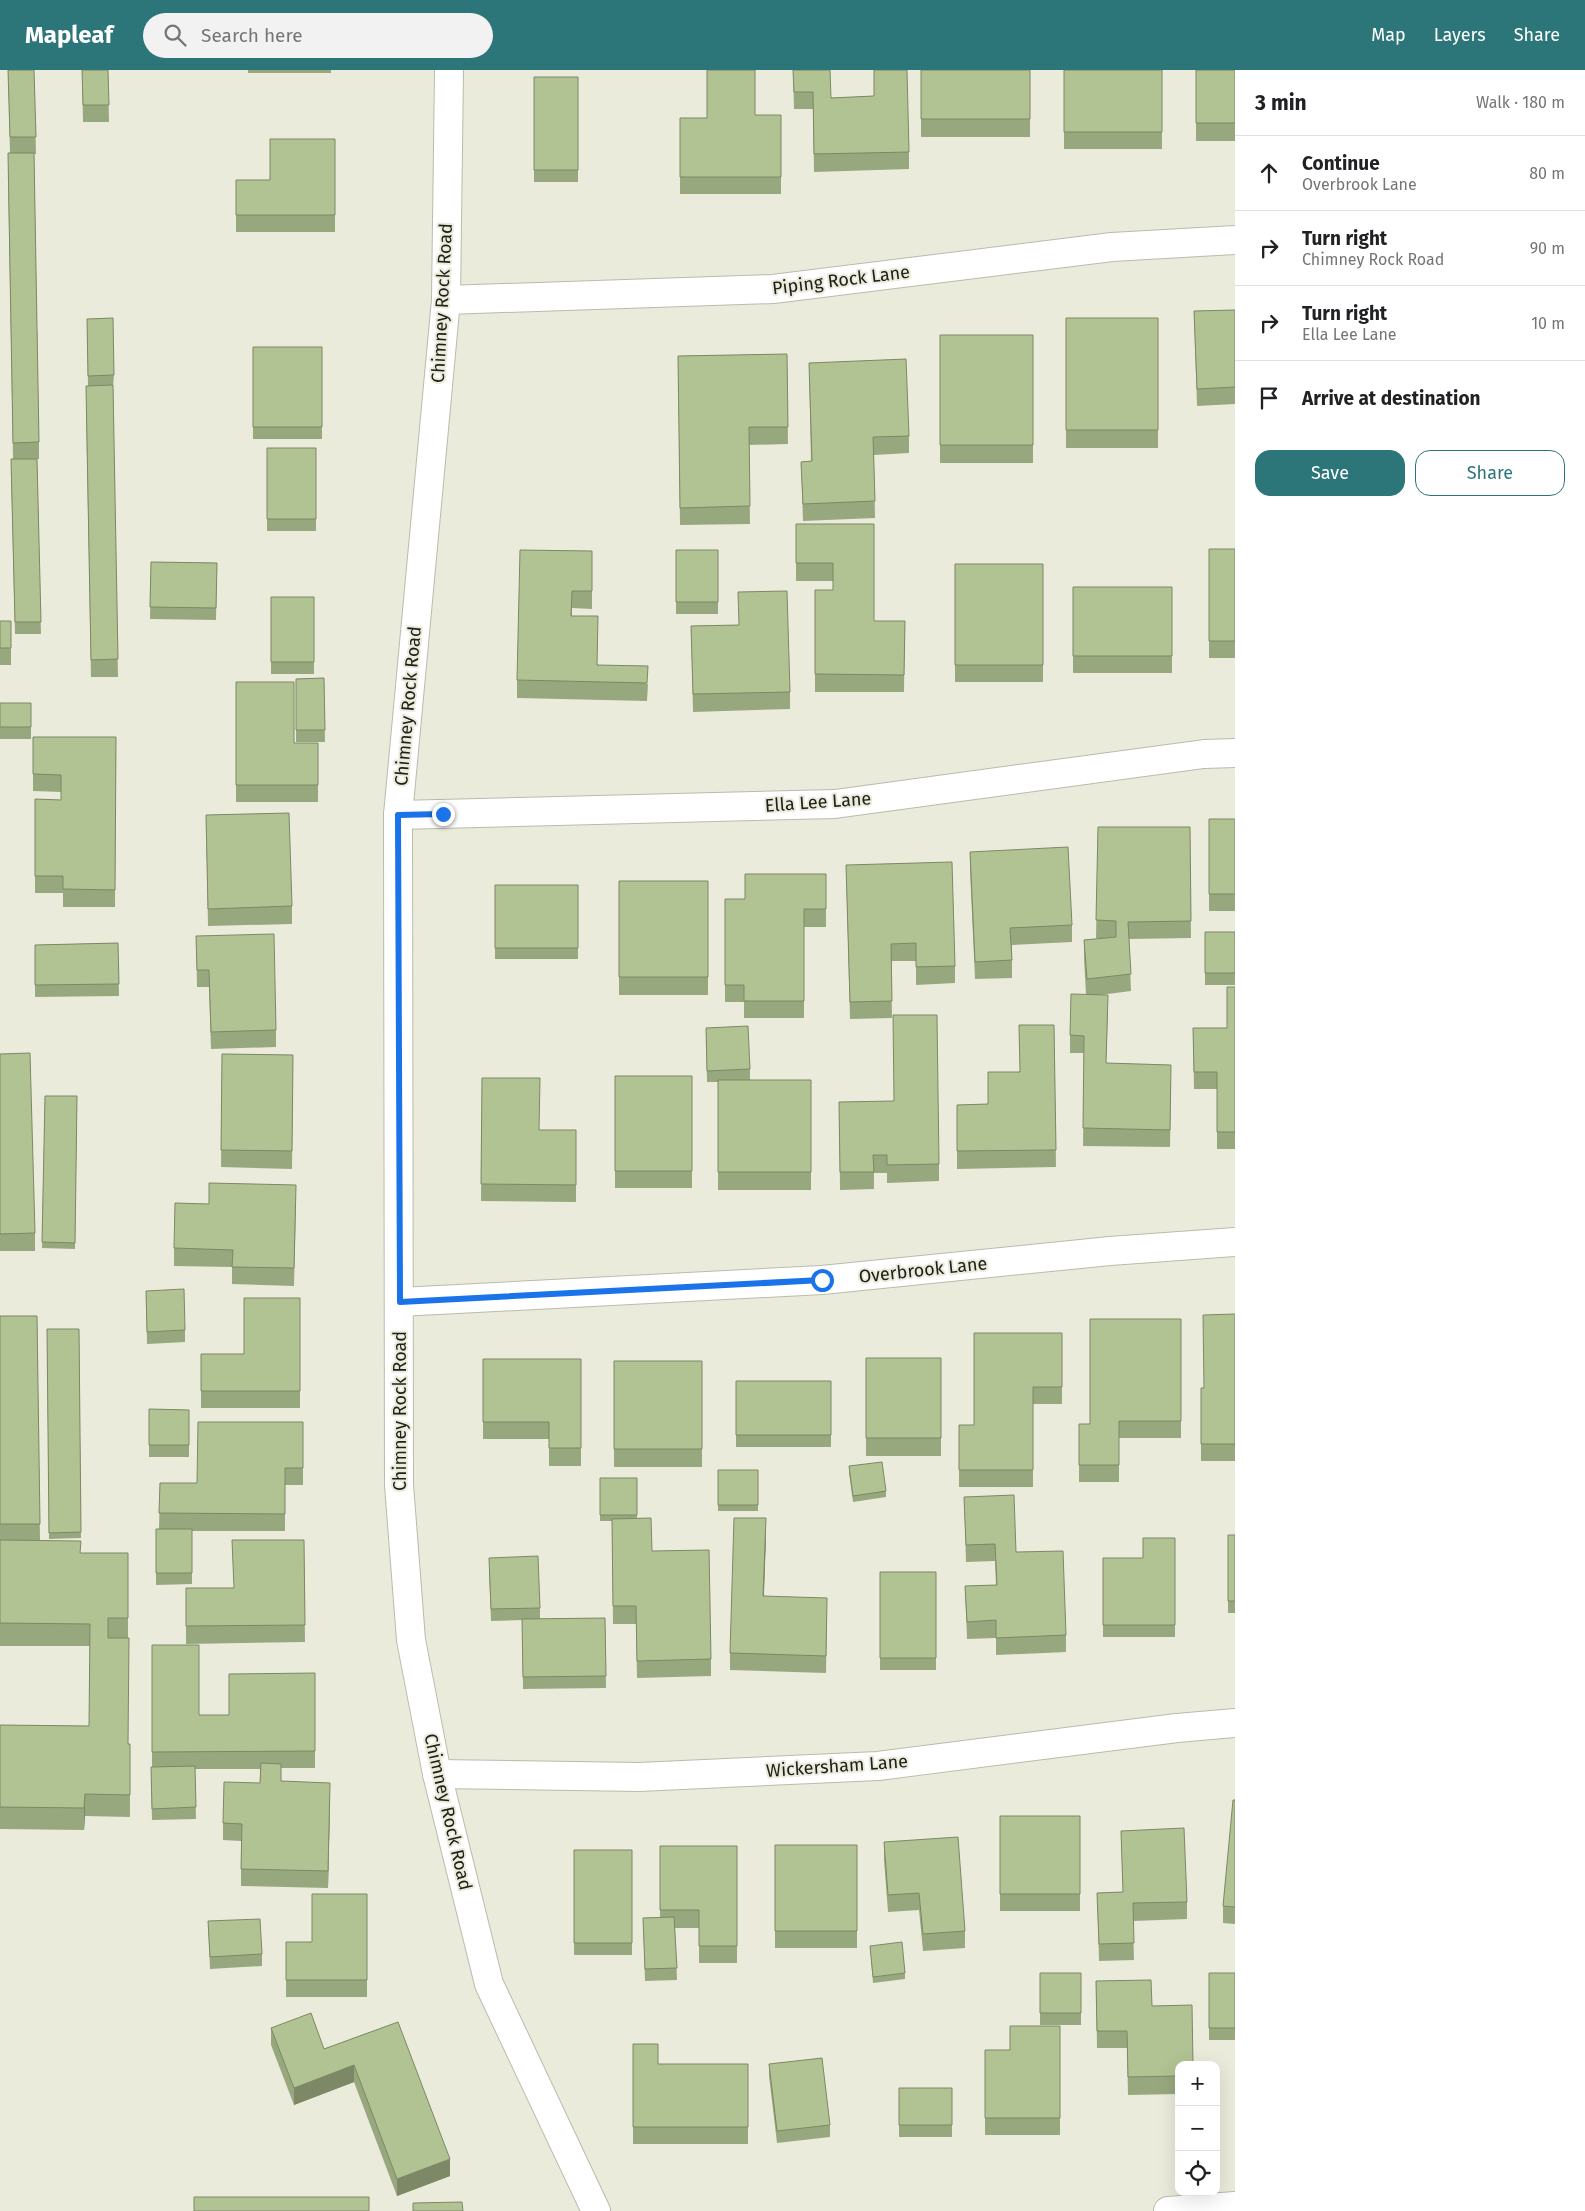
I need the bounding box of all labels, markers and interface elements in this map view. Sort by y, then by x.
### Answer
search box [143,13,493,58]
text: Mapleaf [25,21,113,49]
icon: search [161,21,189,49]
text: Search here [201,24,303,47]
text: Map [1371,24,1406,46]
text: Layers [1434,24,1486,46]
text: Share [1514,24,1560,46]
text: 3 min [1255,90,1307,116]
text: Walk · 180 m [1476,93,1565,112]
text: Continue [1302,152,1380,175]
icon: ahead [1255,159,1283,187]
text: 80 m [1529,164,1565,183]
text: Overbrook Lane [1302,175,1417,194]
street label: Chimney Rock Road [427,222,457,384]
text: Turn right [1302,227,1387,250]
icon: right [1255,234,1283,262]
text: 90 m [1530,239,1565,258]
text: Chimney Rock Road [1302,250,1444,269]
street label: Piping Rock Lane [771,261,911,299]
text: Turn right [1302,302,1387,325]
icon: right [1255,309,1283,337]
text: 10 m [1531,314,1565,333]
text: Ella Lee Lane [1302,325,1397,344]
icon: arrive [1255,384,1283,412]
text: Arrive at destination [1302,387,1481,410]
button: Save [1255,450,1405,496]
button: Share [1415,450,1565,496]
street label: Chimney Rock Road [390,625,426,787]
street label: Ella Lee Lane [764,787,872,817]
route end [432,803,455,826]
street label: Overbrook Lane [858,1252,988,1288]
route start [811,1269,834,1292]
street label: Chimney Rock Road [389,1331,411,1491]
street label: Chimney Rock Road [419,1732,477,1892]
street label: Wickersham Lane [765,1750,909,1782]
map controls [1175,2061,1220,2196]
button: + [1175,2061,1220,2106]
button: − [1175,2106,1220,2151]
button: locate [1175,2151,1220,2196]

